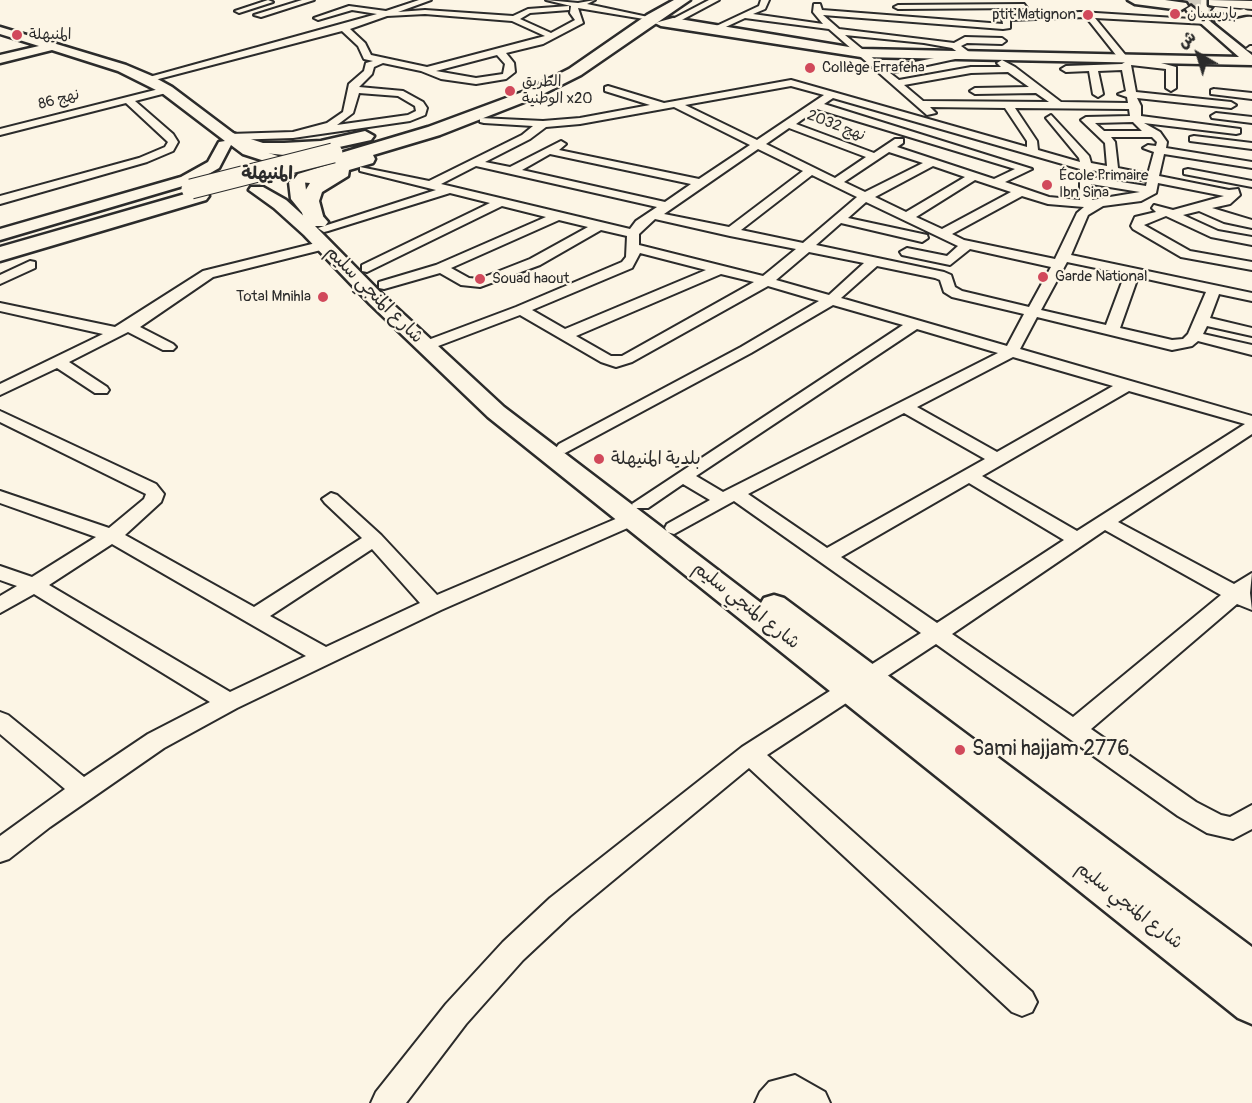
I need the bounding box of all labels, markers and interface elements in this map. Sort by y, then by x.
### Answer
place label: باريسيان [1187,5,1237,23]
place label: ptit Matignon [992,6,1076,24]
marker: باريسيان [1168,7,1182,21]
marker: ptit Matignon [1081,8,1095,22]
north arrow [1168,24,1228,84]
place label: المنيهلة [29,26,71,44]
text: ش [1174,27,1200,53]
marker: المنيهلة [10,28,24,42]
place label: Collège Errafeha [822,59,925,77]
marker: Collège Errafeha [803,61,817,75]
place label: الطريق الوطنية x20 [522,73,593,108]
marker: الطريق الوطنية x20 [503,84,517,98]
street label: نهج 86 [36,86,82,114]
street label: نهج 2032 [804,107,868,145]
district label: المنيهلة [241,163,293,185]
place label: École Primaire Ibn Sina [1059,167,1148,202]
marker: École Primaire Ibn Sina [1040,178,1054,192]
street label: شارع المنجي سليم [321,242,427,348]
place label: Garde National [1055,268,1147,286]
place label: Souad haout [492,270,570,288]
marker: Garde National [1036,270,1050,284]
marker: Souad haout [473,272,487,286]
place label: Total Mnihla [236,288,311,306]
marker: Total Mnihla [316,290,330,304]
place label: بلدية المنيهلة [611,448,701,470]
marker: بلدية المنيهلة [592,452,606,466]
street label: شارع المنجي سليم [688,558,804,654]
place label: Sami hajjam 2776 [972,737,1129,763]
marker: Sami hajjam 2776 [953,743,967,757]
street label: شارع المنجي سليم [1071,858,1187,954]

